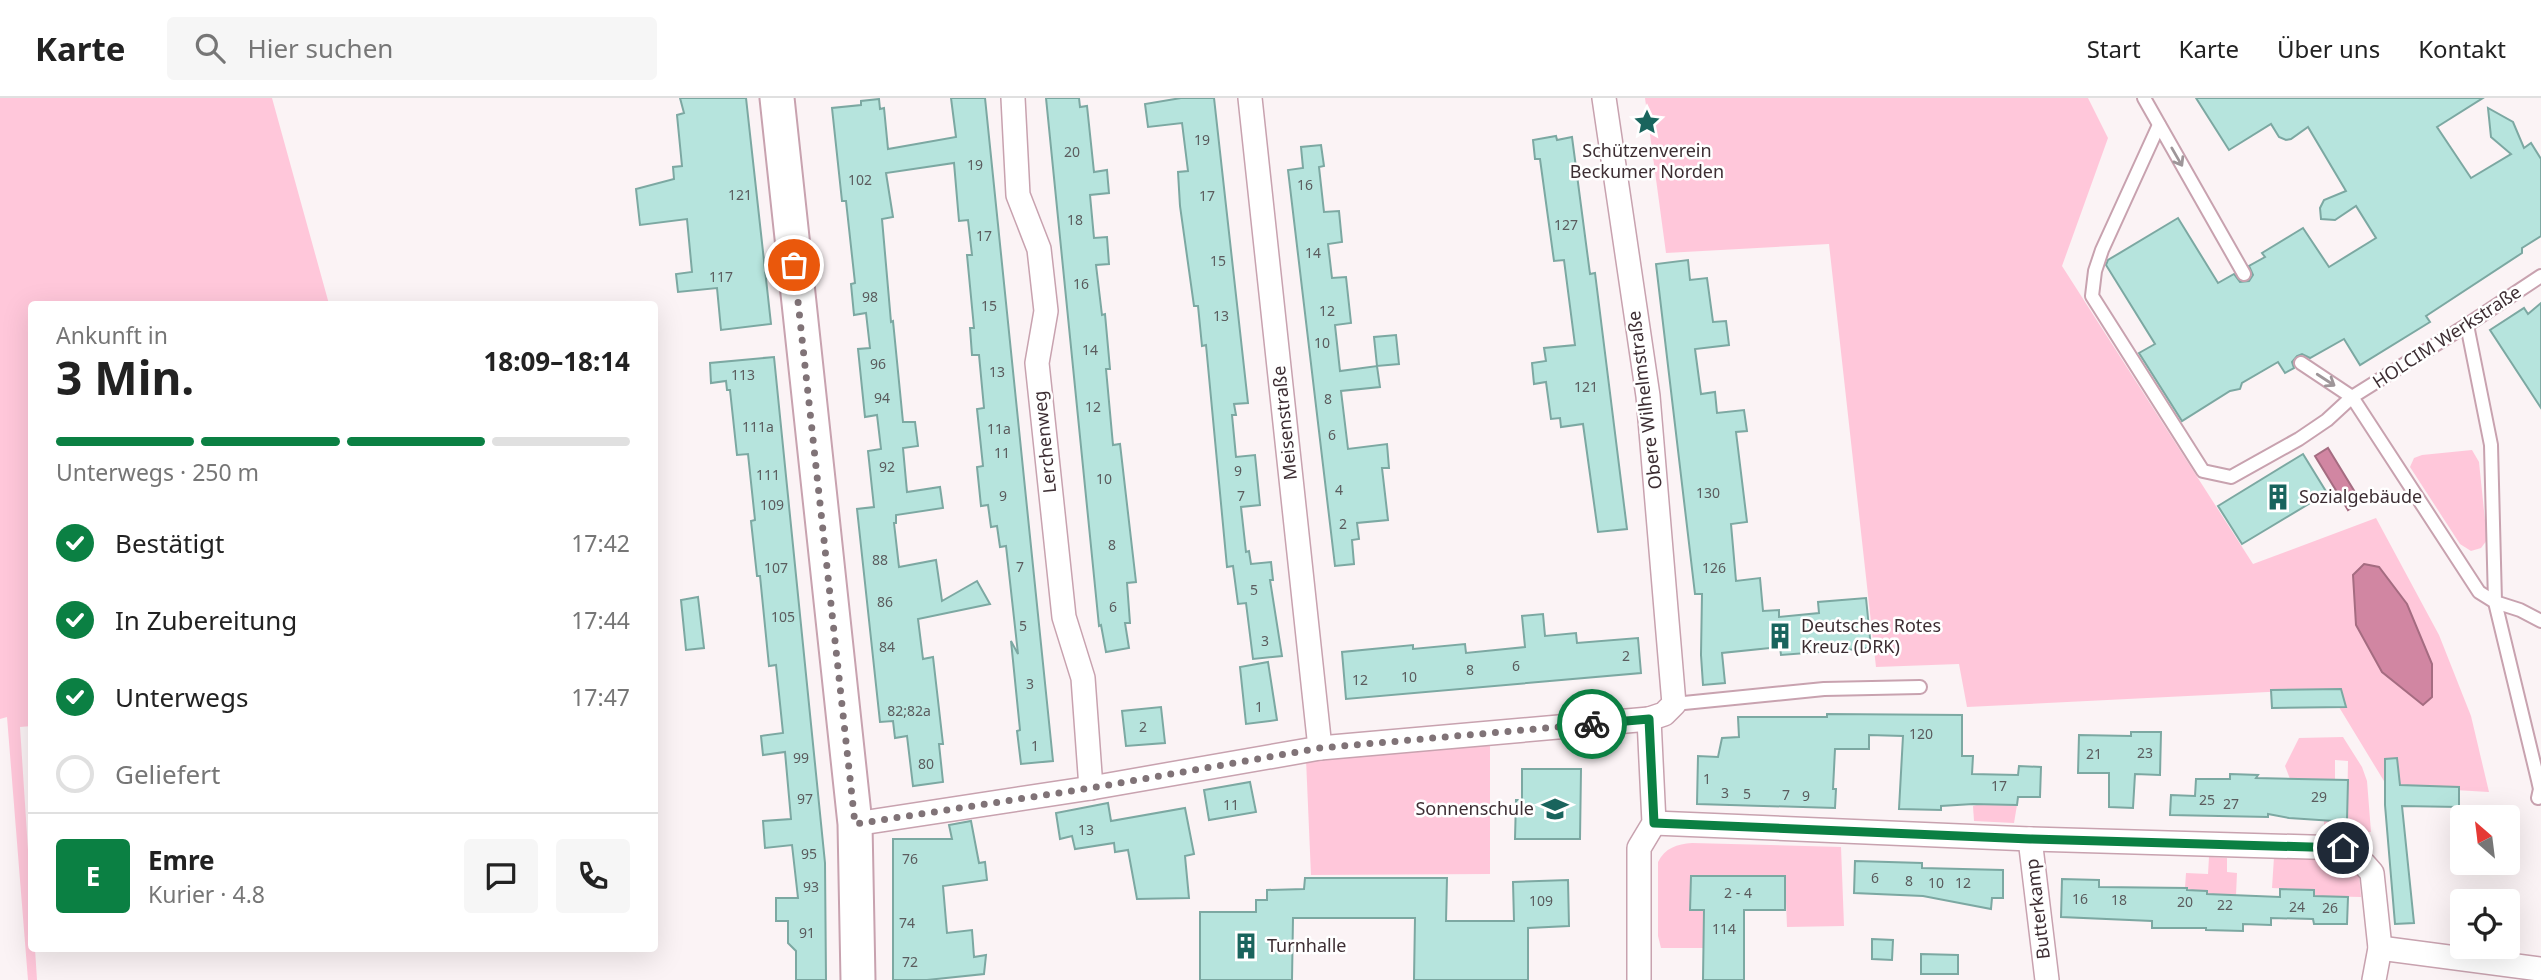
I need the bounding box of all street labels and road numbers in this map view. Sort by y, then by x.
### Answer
street label: HOLCIM Werkstraße [2368,279,2525,393]
street label: Obere Wilhelmstraße [1621,309,1667,491]
street label: Meisenstraße [1266,365,1302,481]
street label: Lerchenweg [1027,390,1061,495]
street label: Butterkamp [2019,858,2055,961]

